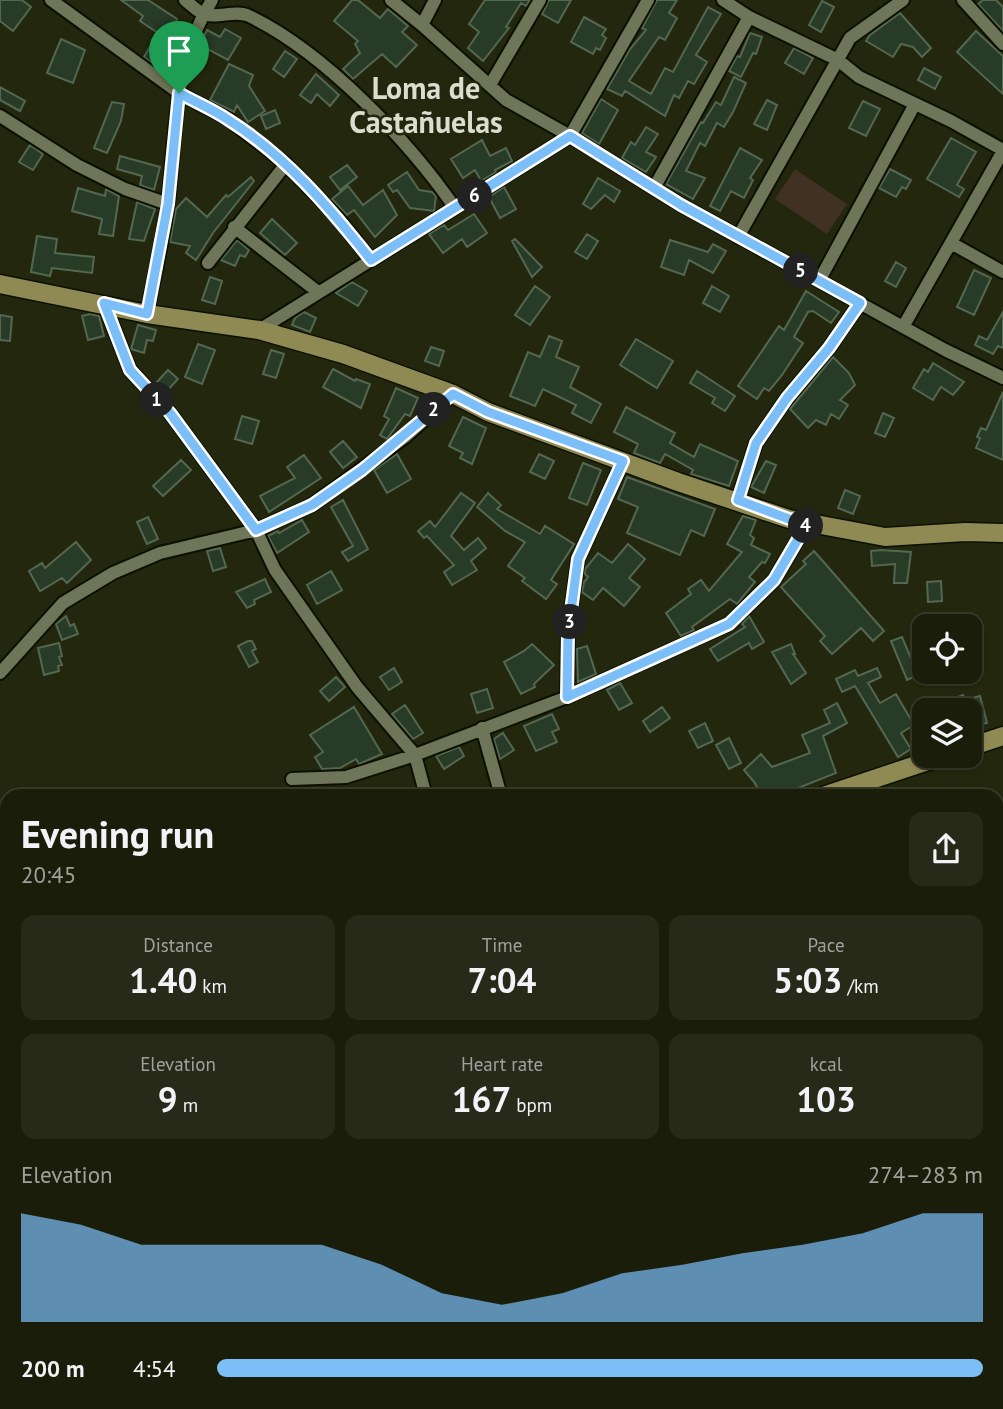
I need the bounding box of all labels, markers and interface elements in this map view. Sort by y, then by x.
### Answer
pin [149,21,209,93]
icon: arrive [160,32,198,70]
district label: Loma de Castañuelas [349,68,503,141]
pin: 6 [458,178,492,214]
text: 6 [469,183,480,207]
pin: 5 [784,254,818,288]
text: 5 [795,258,806,282]
pin: 1 [140,382,174,418]
text: 1 [151,387,162,411]
pin: 2 [416,392,452,428]
text: 2 [428,397,439,421]
pin: 4 [788,508,824,544]
text: 4 [800,513,811,537]
pin: 3 [552,604,588,640]
text: 3 [564,609,575,633]
map controls [912,614,982,768]
button: locate [912,614,982,684]
button: layers [912,698,982,768]
text: Evening run [21,809,214,858]
button: share [909,812,983,886]
text: 20:45 [21,860,76,889]
text: Distance [143,933,213,957]
text: Time [482,933,522,957]
text: Pace [807,933,845,957]
text: 1.40 [129,957,197,1003]
text: 7:04 [468,957,536,1003]
text: 5:03 [773,957,842,1003]
text: km [197,974,227,998]
text: /km [842,974,879,998]
text: Elevation [140,1052,216,1076]
text: Heart rate [461,1052,543,1076]
text: kcal [810,1052,842,1076]
text: 9 [158,1076,178,1122]
text: 167 [452,1076,511,1122]
text: 103 [796,1076,856,1122]
text: m [178,1093,198,1117]
text: bpm [511,1093,552,1117]
text: Elevation [21,1160,113,1189]
text: 274–283 m [868,1160,983,1189]
text: 200 m [21,1354,84,1383]
text: 4:54 [133,1354,176,1383]

